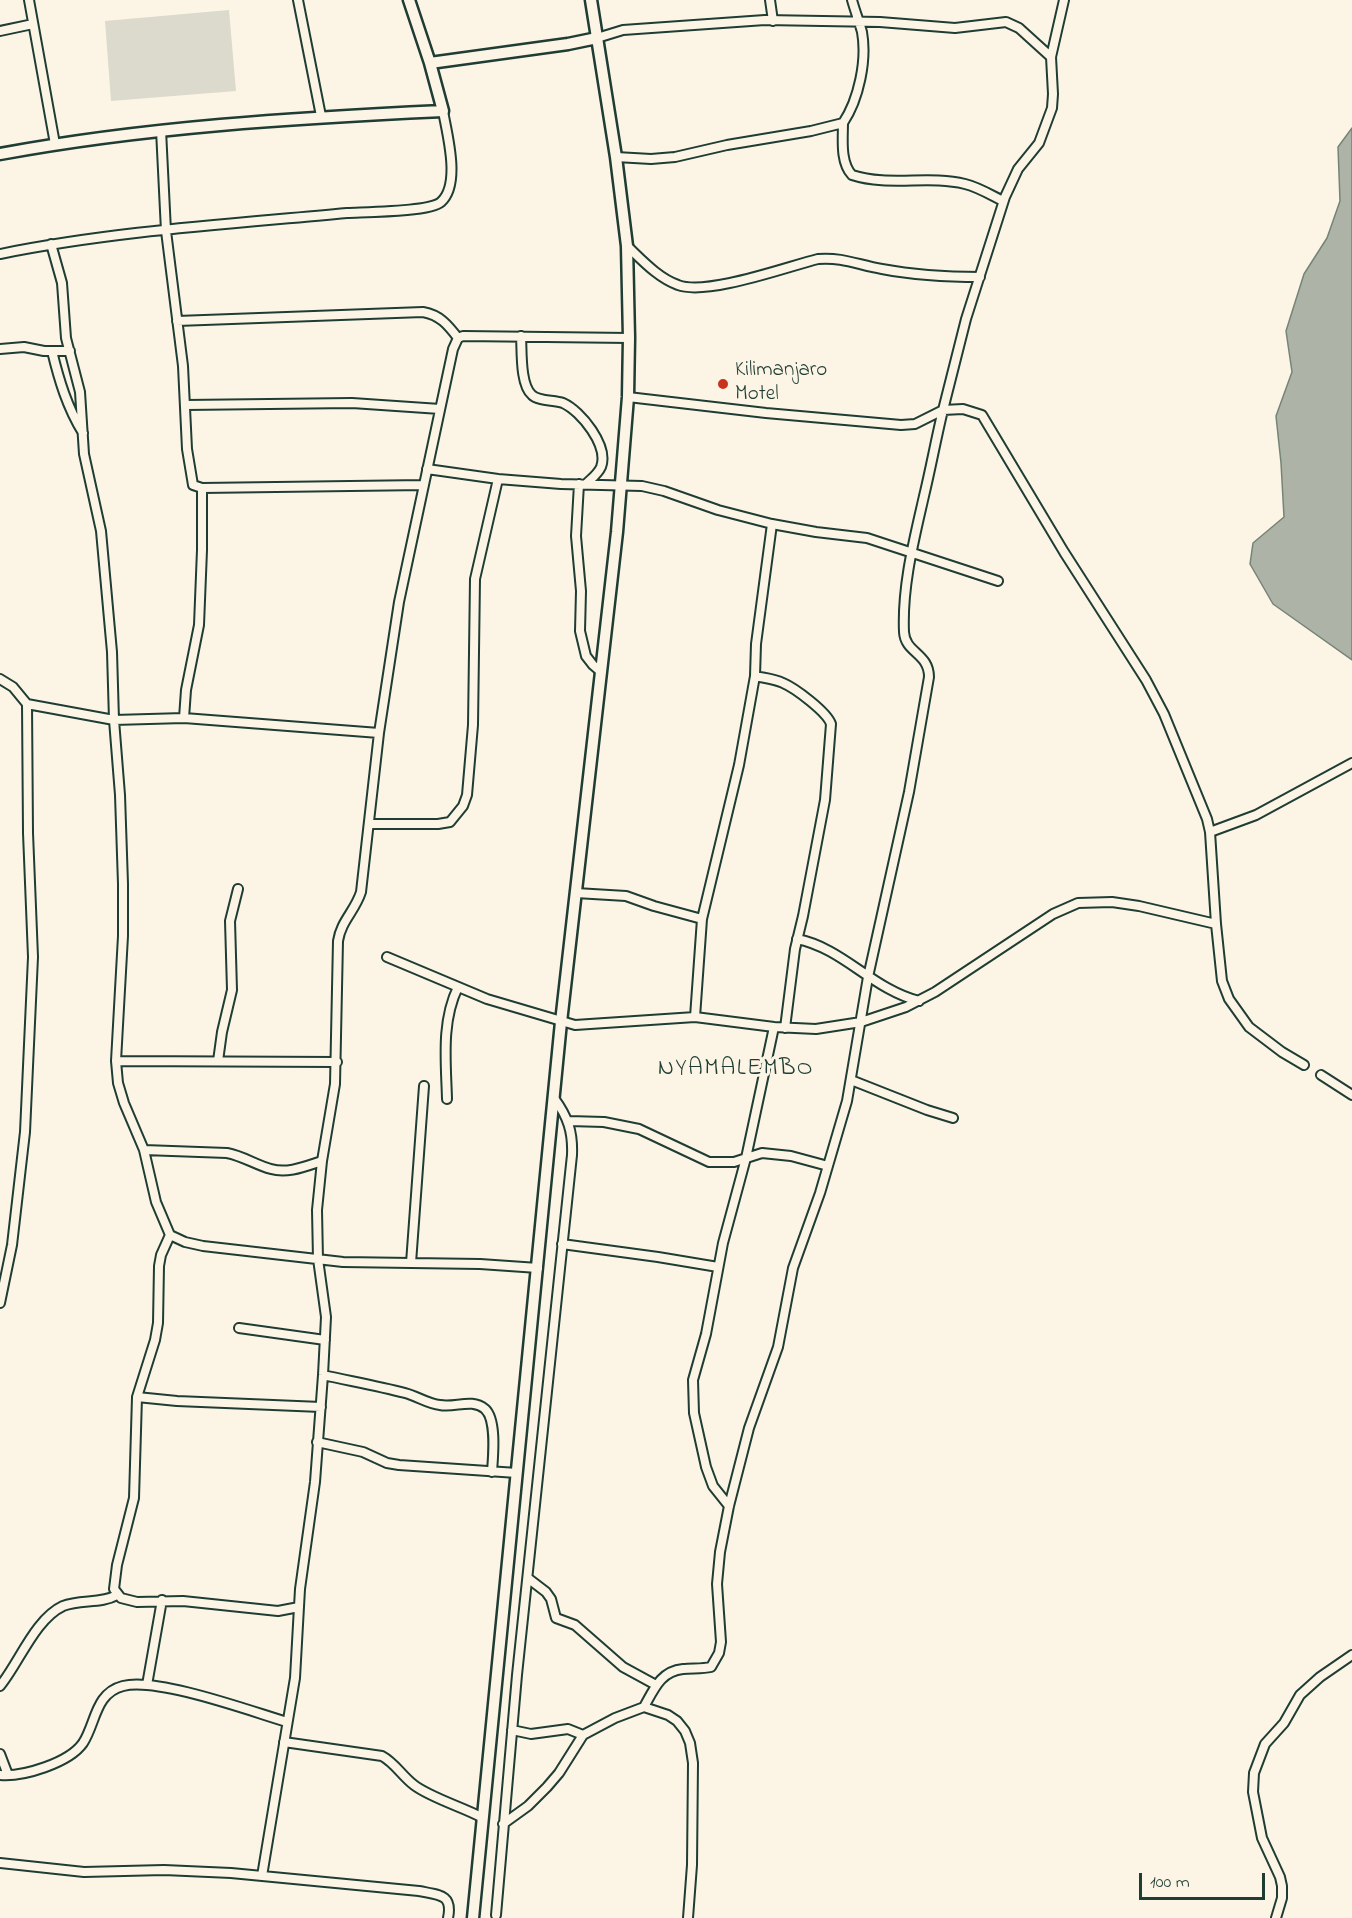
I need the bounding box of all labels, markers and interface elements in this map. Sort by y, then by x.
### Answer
place label: Kilimanjaro Motel [735,359,827,409]
marker: Kilimanjaro Motel [716,377,730,391]
district label: NYAMALEMBO [658,1056,814,1084]
scale bar [1142,1861,1268,1899]
text: 100 m [1150,1870,1190,1896]

